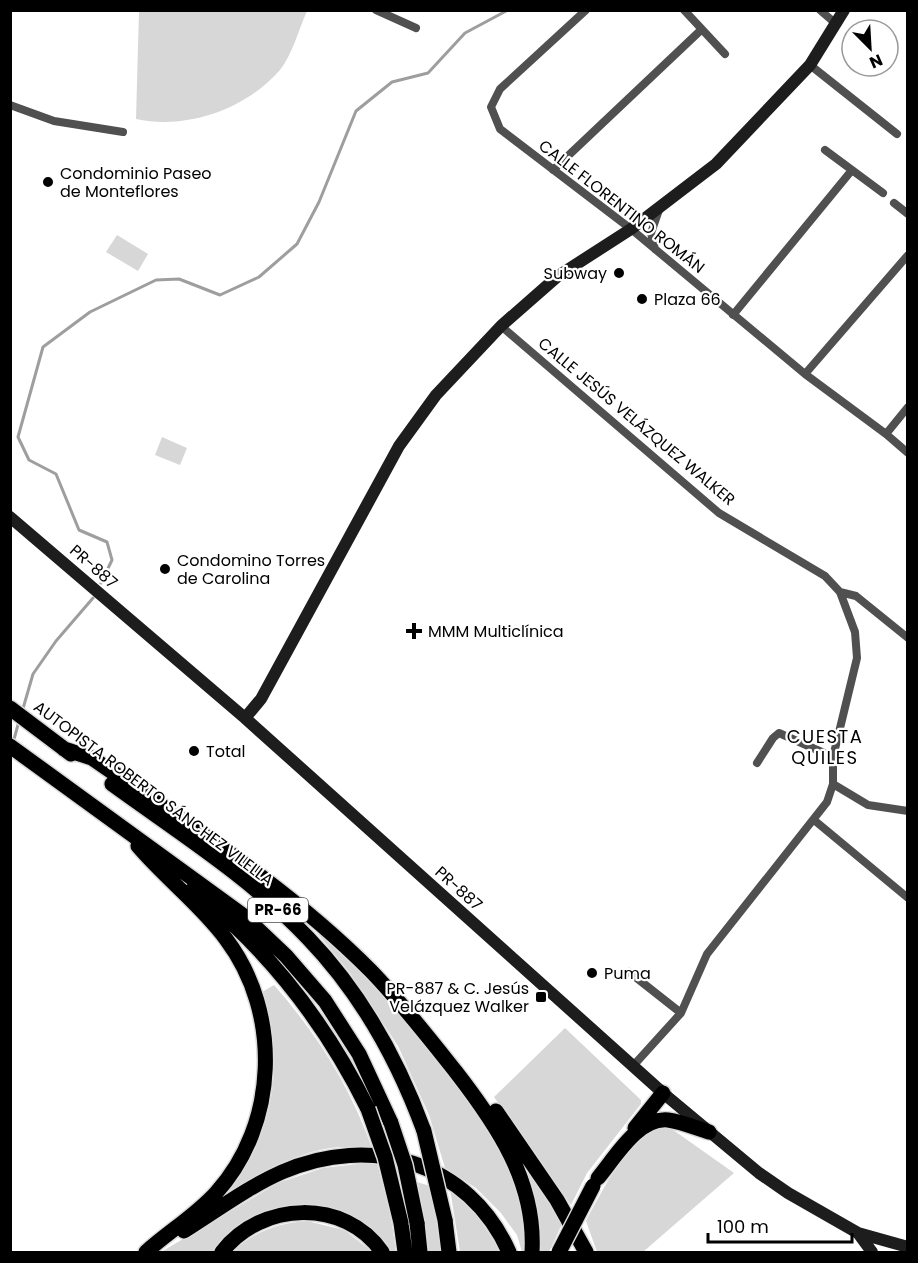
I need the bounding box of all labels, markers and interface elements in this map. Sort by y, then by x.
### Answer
north arrow [840,18,900,78]
text: N [866,48,886,74]
street label: CALLE FLORENTINO ROMÁN [534,134,710,279]
place label: Condominio Paseo de Monteflores [60,162,212,203]
marker: Condominio Paseo de Monteflores [41,175,55,189]
place label: Subway [544,262,607,285]
marker: Subway [612,266,626,280]
place label: Plaza 66 [654,288,721,311]
marker: Plaza 66 [635,292,649,306]
street label: CALLE JESÚS VELÁZQUEZ WALKER [533,332,740,511]
street label: PR-887 [65,539,123,594]
place label: Condomino Torres de Carolina [177,549,325,590]
marker: Condomino Torres de Carolina [158,562,172,576]
place label: MMM Multiclínica [428,620,564,643]
marker: MMM Multiclínica [405,622,423,640]
street label: AUTOPISTA ROBERTO SÁNCHEZ VILELLA [29,695,279,892]
district label: CUESTA QUILES [787,724,863,770]
place label: Total [206,740,245,763]
marker: Total [187,744,201,758]
street label: PR-887 [430,861,488,916]
road number: PR-66 [248,898,308,922]
place label: Puma [604,962,651,985]
marker: Puma [585,966,599,980]
place label: PR-887 & C. Jesús Velázquez Walker [387,977,529,1018]
marker: PR-887 & C. Jesús Velázquez Walker [534,990,548,1004]
scale bar [708,1206,852,1244]
text: 100 m [717,1214,769,1239]

